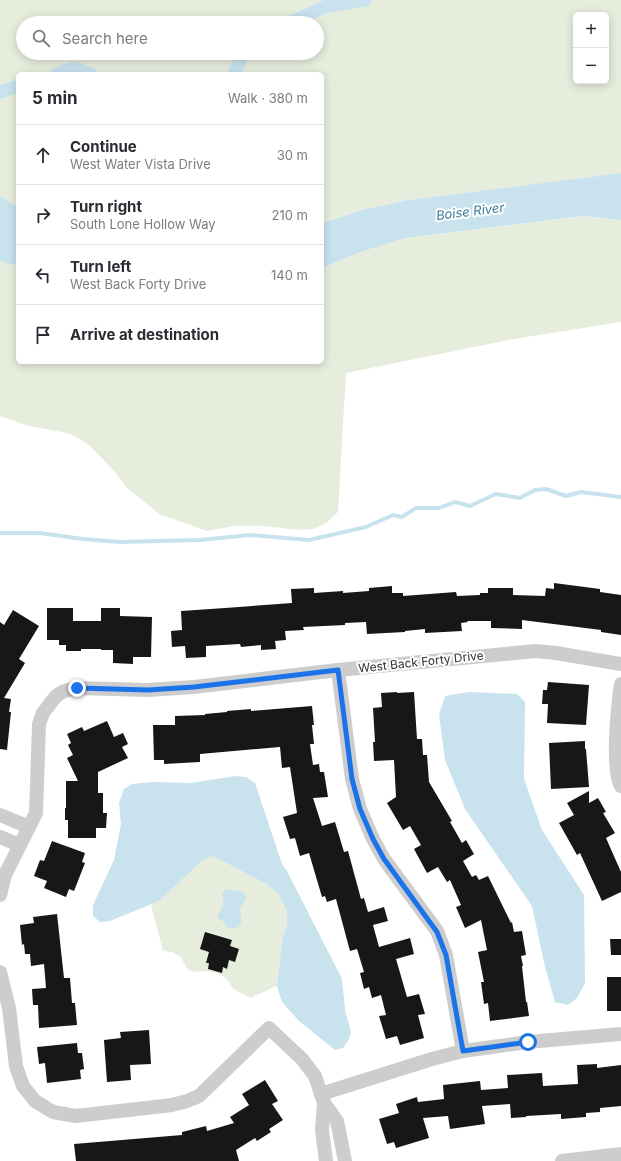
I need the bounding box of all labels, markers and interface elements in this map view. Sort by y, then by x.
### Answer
map controls [573,12,609,84]
button: + [573,12,609,48]
search box [16,16,324,60]
icon: search [30,27,52,49]
text: Search here [62,29,148,48]
button: − [573,48,609,84]
text: 5 min [32,88,78,108]
text: Walk · 380 m [228,90,308,106]
text: Continue [70,137,137,156]
icon: ahead [32,144,54,166]
text: 30 m [277,147,308,163]
text: West Water Vista Drive [70,156,211,172]
text: Turn right [70,197,142,216]
water label: Boise River [435,199,506,223]
icon: right [32,204,54,226]
text: 210 m [272,207,308,223]
text: South Lone Hollow Way [70,216,216,232]
text: Turn left [70,257,131,276]
icon: left [32,264,54,286]
text: 140 m [271,267,308,283]
text: West Back Forty Drive [70,276,206,292]
icon: arrive [32,324,54,346]
text: Arrive at destination [70,325,219,344]
street label: West Back Forty Drive [358,647,484,676]
route end [68,679,86,697]
route start [519,1033,537,1051]

